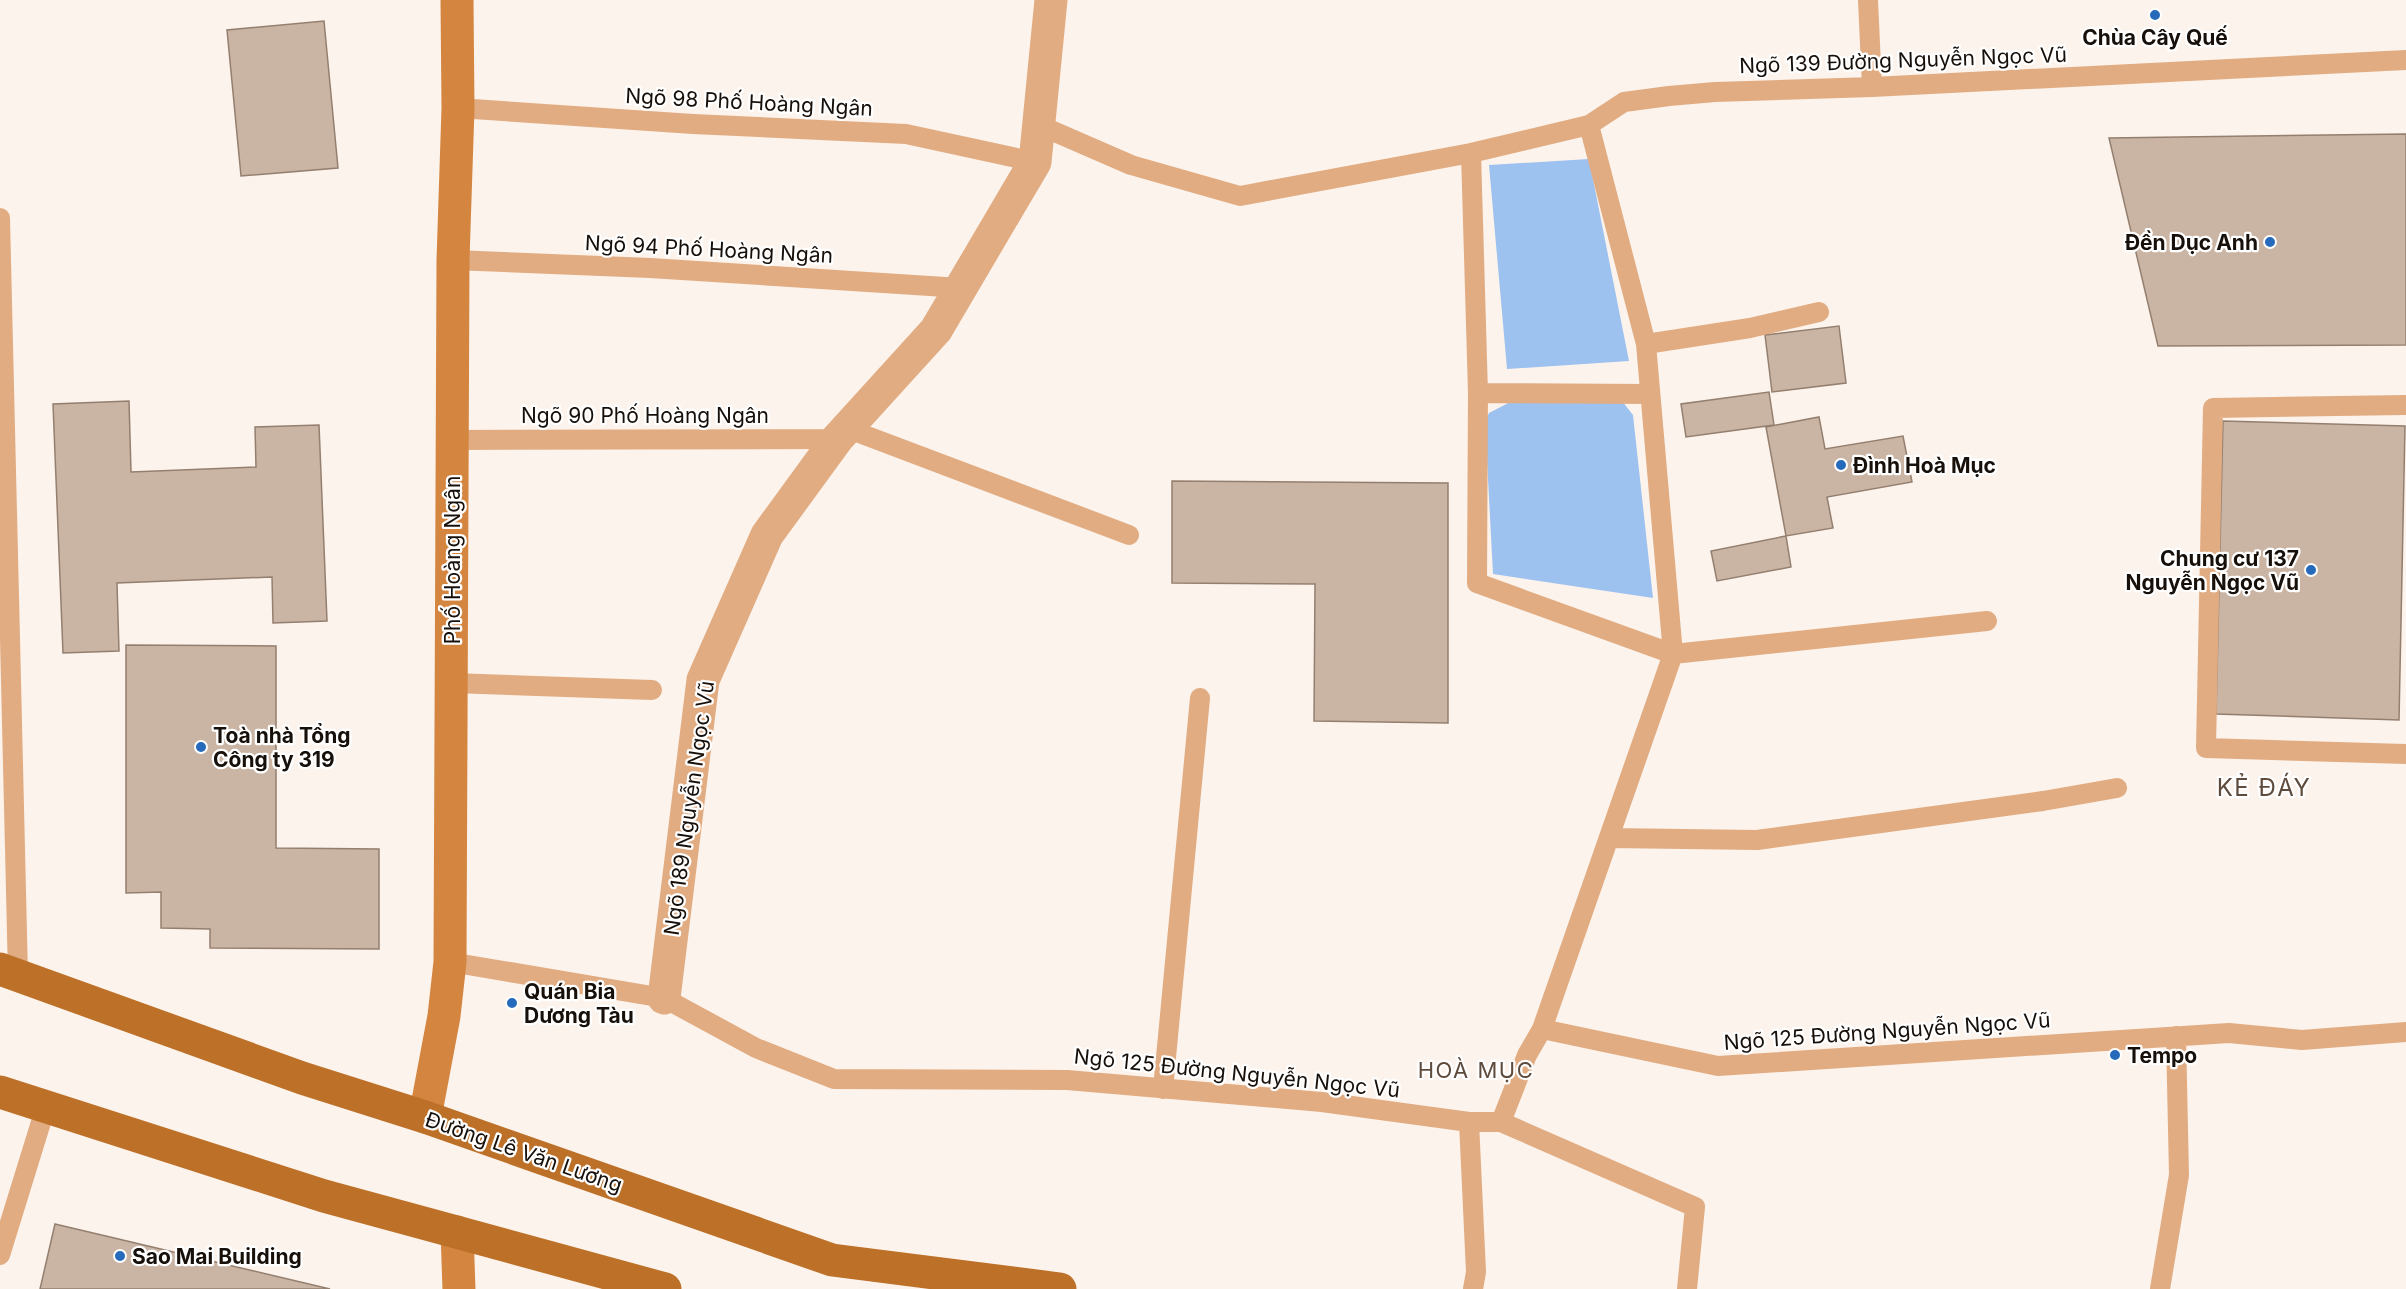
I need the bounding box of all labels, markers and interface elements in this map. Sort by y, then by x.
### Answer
marker: Chùa Cây Quế [2148,8,2162,22]
place label: Chùa Cây Quế [2082,25,2228,50]
street label: Ngõ 139 Đường Nguyễn Ngọc Vũ [1739,42,2067,78]
street label: Ngõ 98 Phố Hoàng Ngân [625,83,873,121]
street label: Ngõ 94 Phố Hoàng Ngân [584,230,834,268]
place label: Đền Dục Anh [2125,230,2258,255]
marker: Đền Dục Anh [2263,235,2277,249]
street label: Ngõ 90 Phố Hoàng Ngân [521,403,769,428]
place label: Đình Hoà Mục [1853,453,1996,478]
marker: Đình Hoà Mục [1834,458,1848,472]
street label: Phố Hoàng Ngân [440,476,465,644]
place label: Chung cư 137 Nguyễn Ngọc Vũ [2126,546,2299,595]
marker: Chung cư 137 Nguyễn Ngọc Vũ [2304,563,2318,577]
street label: Ngõ 189 Nguyễn Ngọc Vũ [659,679,719,937]
place label: Toà nhà Tổng Công ty 319 [213,723,351,772]
marker: Toà nhà Tổng Công ty 319 [194,740,208,754]
district label: KẺ ĐÁY [2217,772,2311,802]
place label: Quán Bia Dương Tàu [524,979,634,1028]
marker: Quán Bia Dương Tàu [505,996,519,1010]
street label: Ngõ 125 Đường Nguyễn Ngọc Vũ [1723,1007,2051,1055]
street label: Ngõ 125 Đường Nguyễn Ngọc Vũ [1073,1043,1401,1103]
place label: Tempo [2127,1043,2197,1068]
marker: Tempo [2108,1048,2122,1062]
district label: HOÀ MỤC [1418,1057,1534,1083]
street label: Đường Lê Văn Lương [422,1107,626,1197]
place label: Sao Mai Building [132,1244,302,1269]
marker: Sao Mai Building [113,1249,127,1263]

